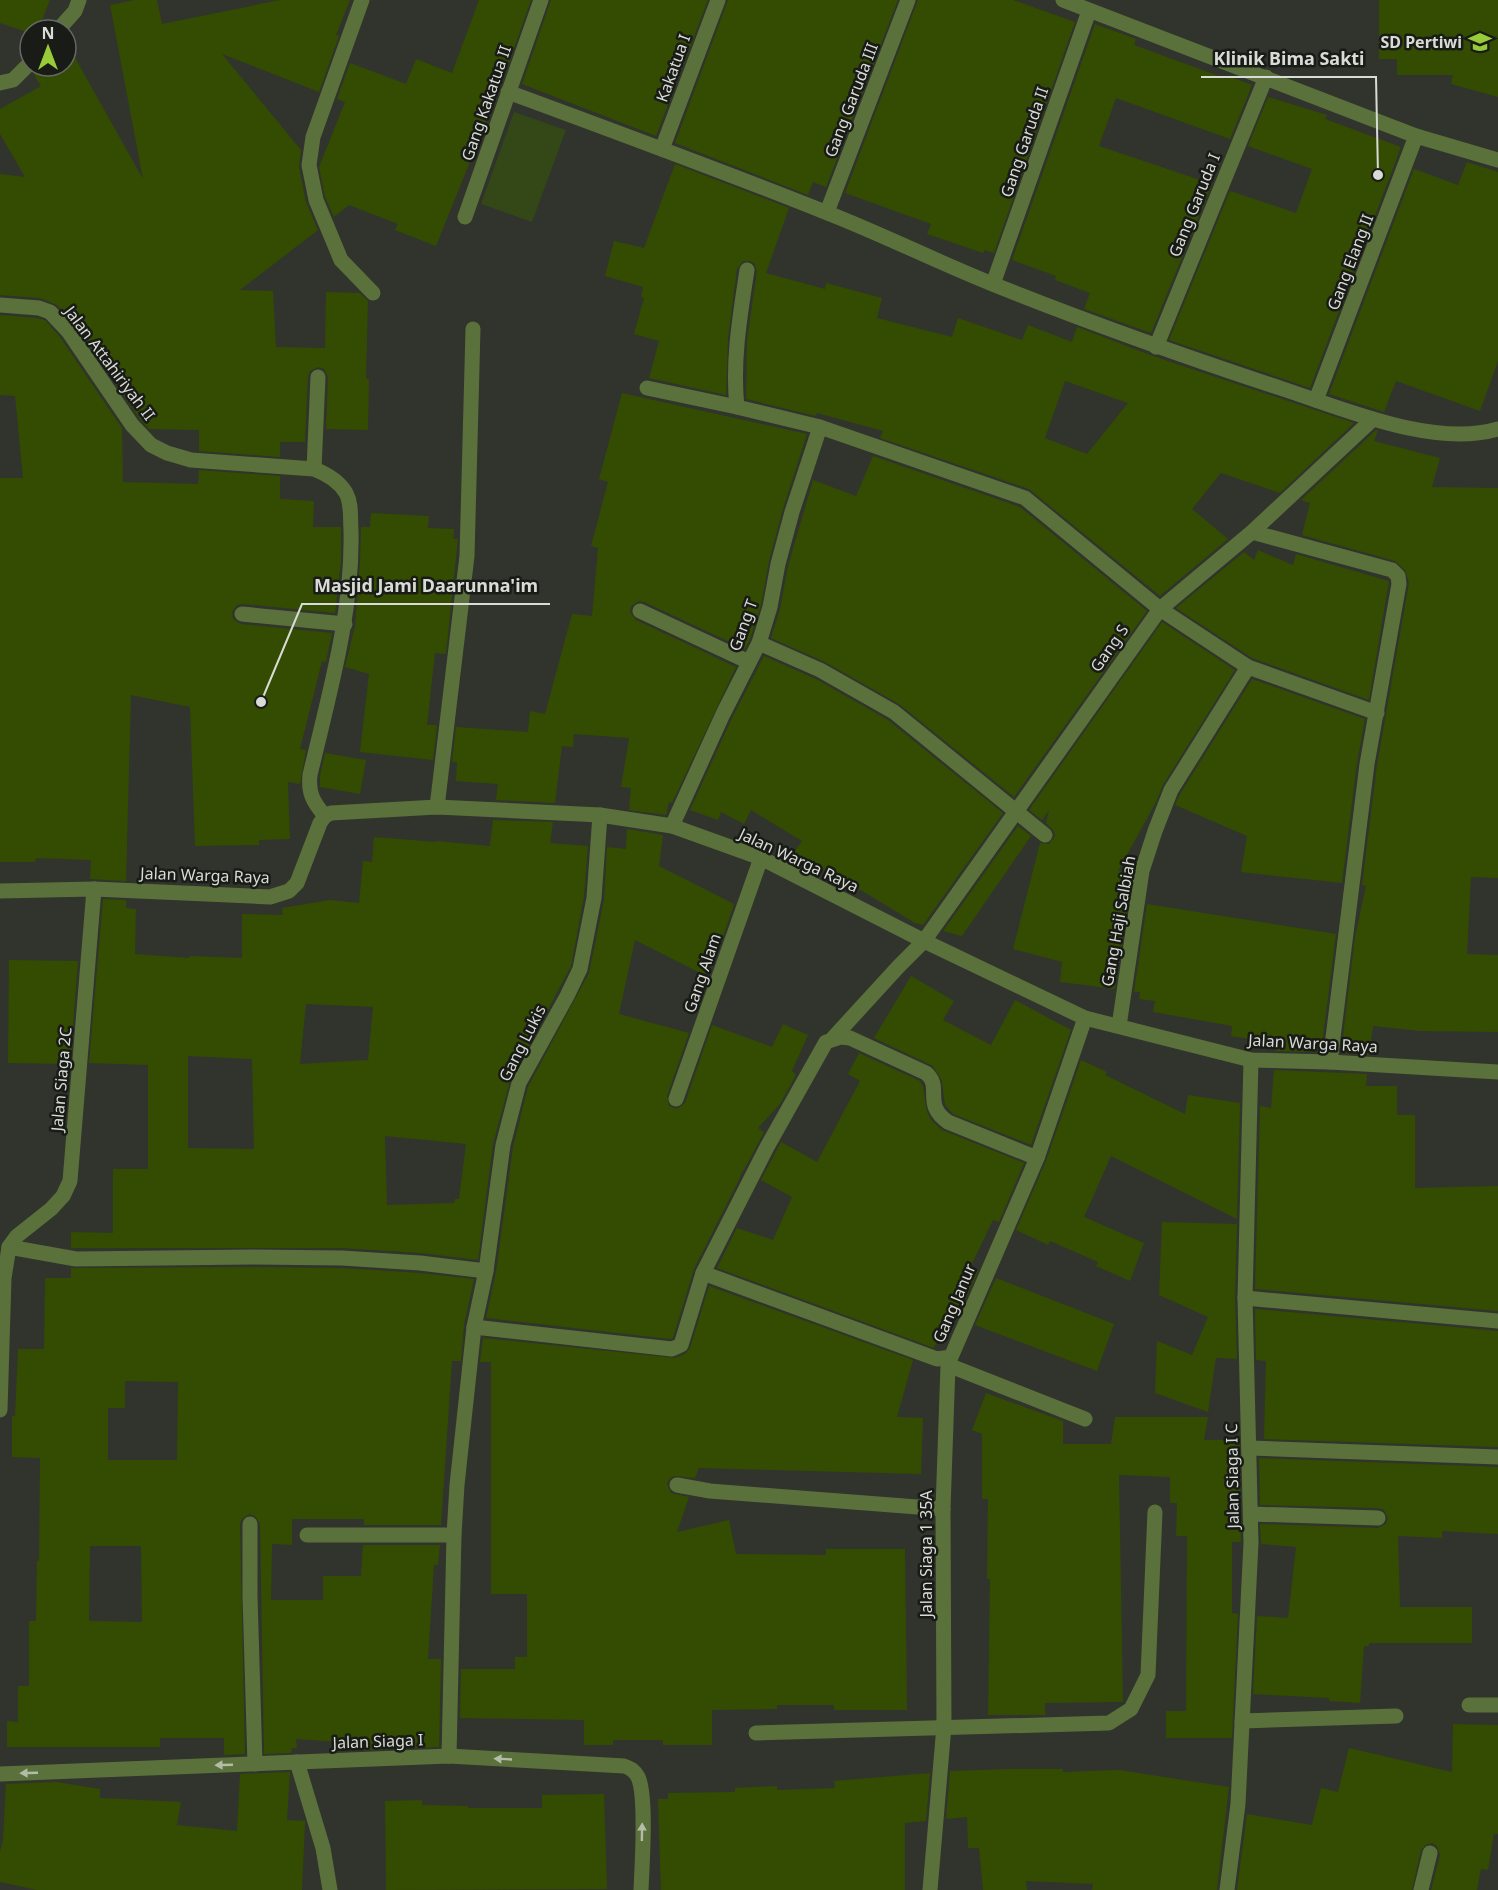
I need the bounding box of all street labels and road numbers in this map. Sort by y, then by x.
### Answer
street label: Kakatua I [651,31,695,105]
street label: Gang Garuda III [819,40,883,160]
street label: Gang Kakatua II [456,42,516,164]
street label: Gang Garuda II [995,84,1053,200]
street label: Gang Garuda I [1163,150,1225,260]
street label: Gang Elang II [1322,211,1378,313]
street label: Jalan Attahiriyah II [58,300,160,425]
street label: Gang T [724,596,763,654]
street label: Gang S [1085,620,1133,676]
street label: Jalan Warga Raya [734,822,862,897]
street label: Gang Haji Salbiah [1096,854,1140,988]
street label: Jalan Warga Raya [138,862,270,888]
street label: Gang Alam [678,930,726,1016]
street label: Gang Lukis [493,1001,551,1085]
street label: Jalan Siaga 2C [45,1026,77,1134]
street label: Jalan Warga Raya [1246,1029,1378,1057]
street label: Gang Janur [927,1260,981,1346]
street label: Jalan Siaga I C [1220,1423,1244,1531]
street label: Jalan Siaga 1 35A [915,1490,937,1620]
street label: Jalan Siaga I [330,1728,424,1754]

